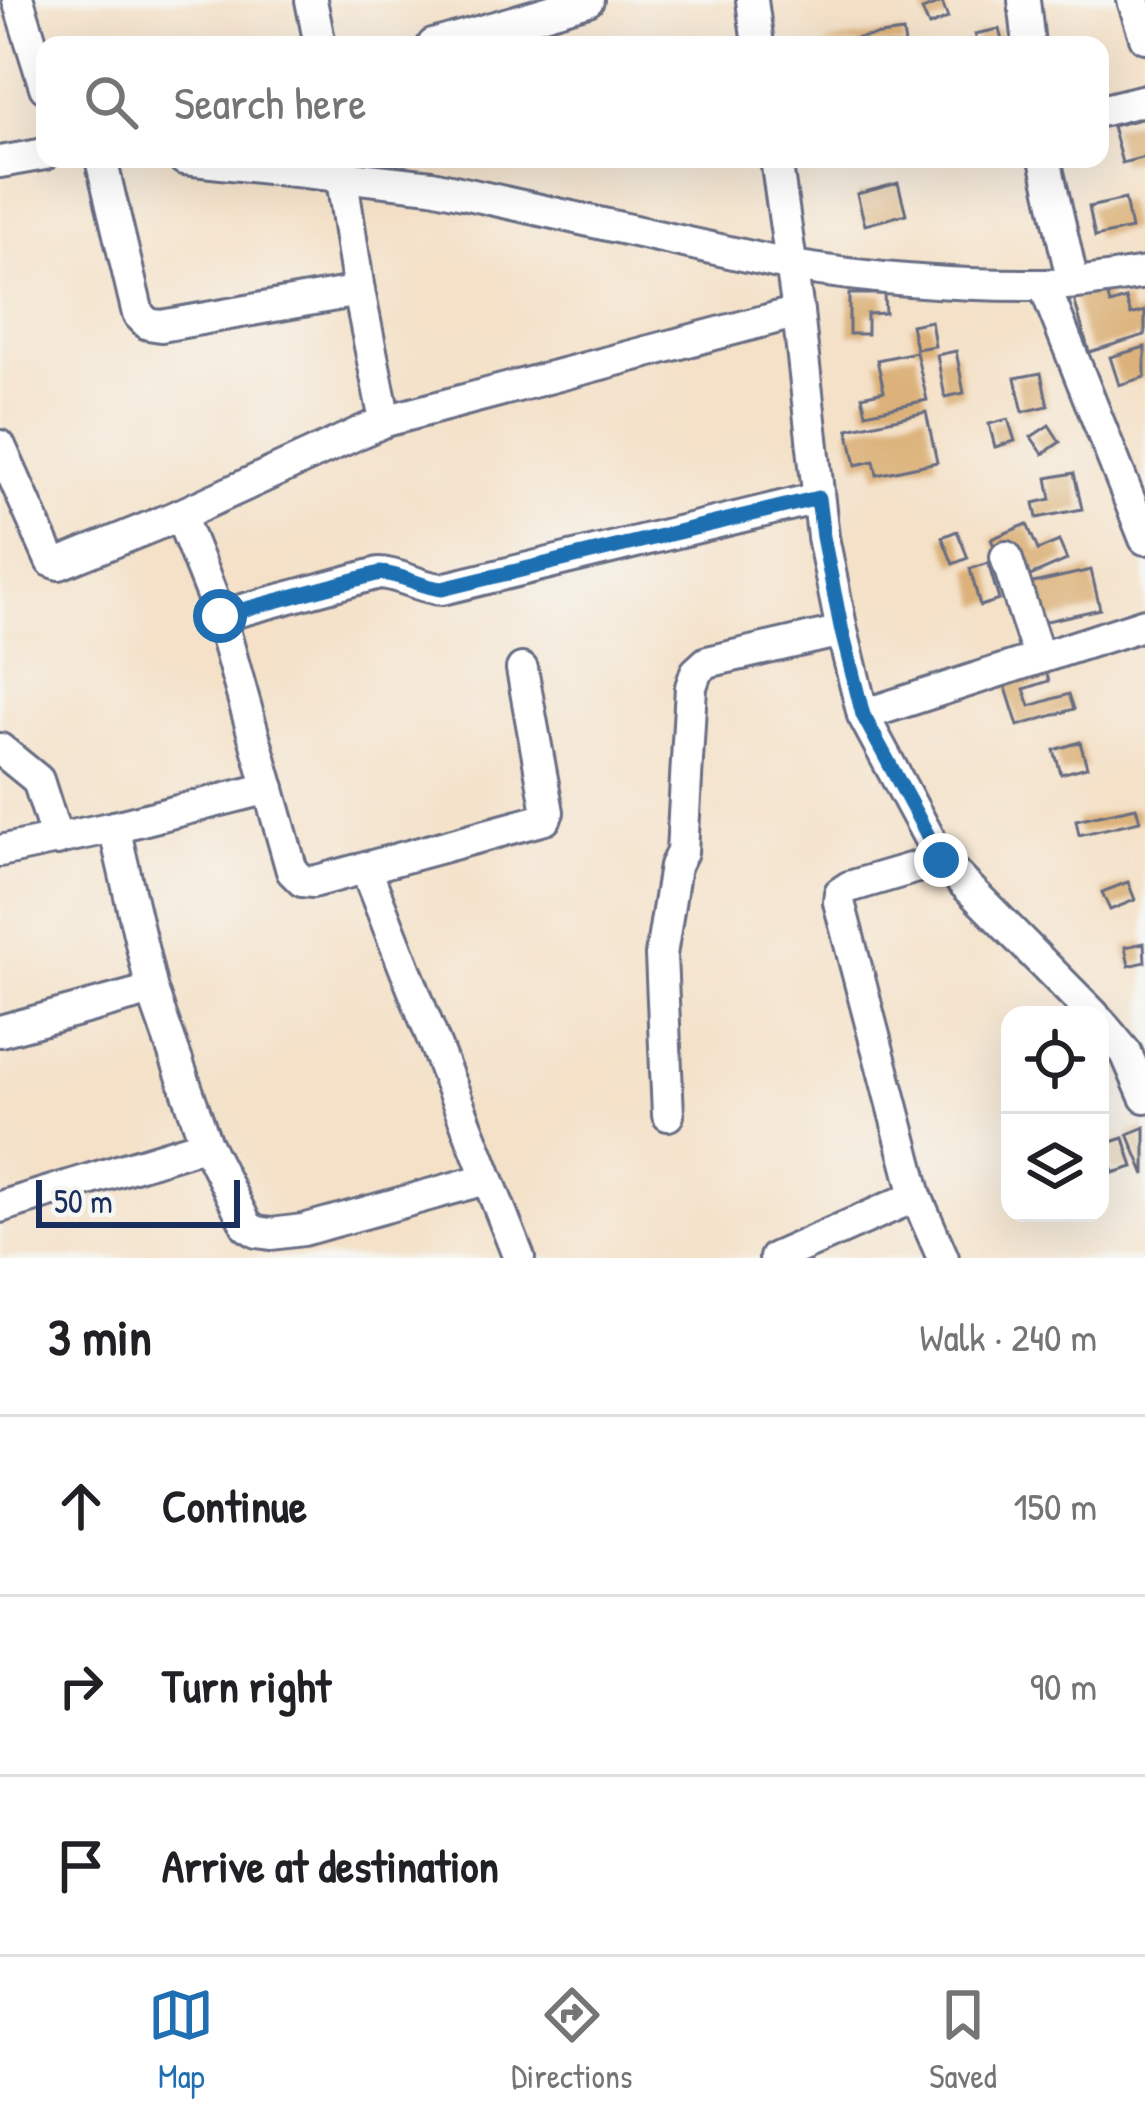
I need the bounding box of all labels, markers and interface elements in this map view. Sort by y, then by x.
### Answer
search box [36,36,1109,168]
icon: search [78,69,144,135]
text: Search here [174,72,366,133]
route start [193,589,247,643]
route end [914,833,968,887]
map controls [1001,1006,1109,1222]
button: locate [1001,1006,1109,1114]
button: layers [1001,1114,1109,1222]
scale bar [36,1174,240,1227]
text: 50 m [54,1179,113,1223]
text: 3 min [48,1302,152,1371]
text: Walk · 240 m [920,1310,1097,1363]
icon: ahead [48,1473,114,1539]
text: Continue [162,1475,307,1536]
text: 150 m [1013,1479,1097,1532]
icon: right [48,1653,114,1719]
text: Turn right [162,1655,331,1716]
text: 90 m [1030,1659,1097,1712]
icon: arrive [48,1833,114,1899]
text: Arrive at destination [162,1835,499,1896]
tab: Map [148,1982,214,2098]
tab: Directions [511,1982,633,2098]
tab: Saved [929,1982,997,2098]

